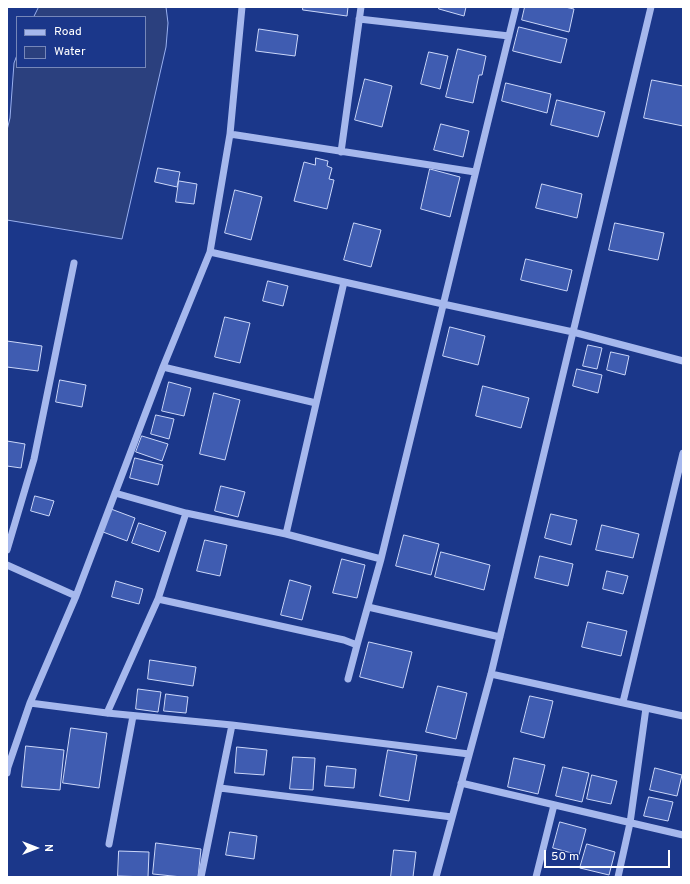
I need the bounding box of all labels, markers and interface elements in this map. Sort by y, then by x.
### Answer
legend [16,16,146,68]
text: Road [54,24,82,40]
text: Water [54,44,86,60]
north arrow [16,828,56,868]
scale bar [546,842,672,868]
text: N [41,844,55,852]
text: 50 m [551,849,579,865]

